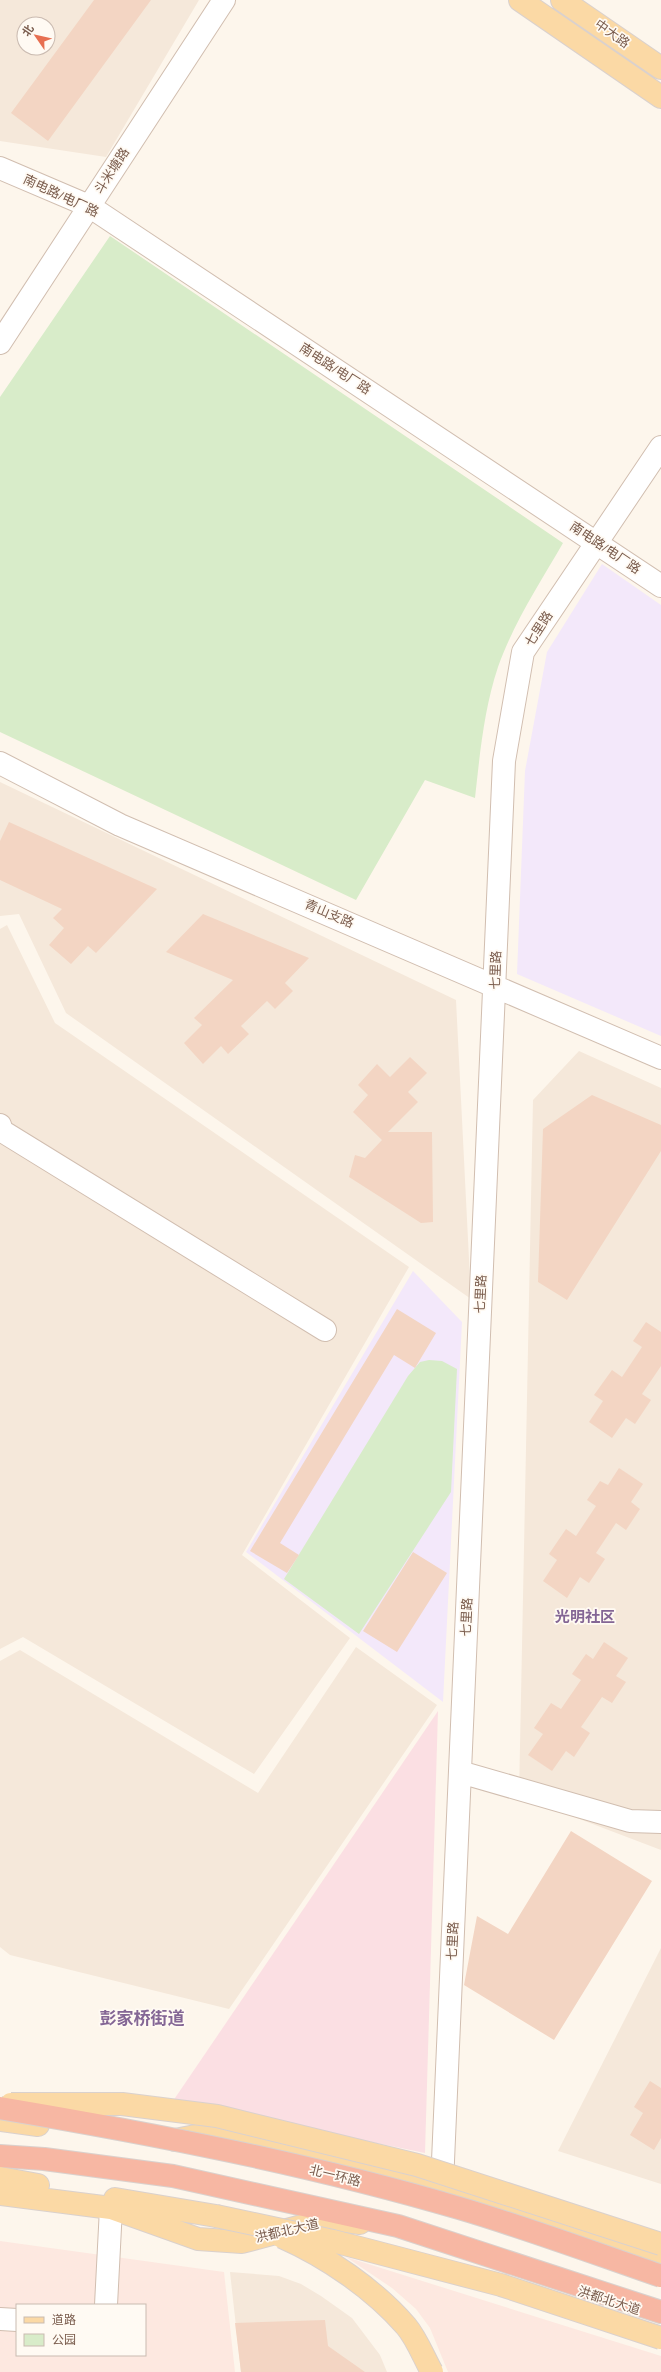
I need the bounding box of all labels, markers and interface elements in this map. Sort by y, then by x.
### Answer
north arrow [16,16,56,56]
street label: 中大路 [591,16,633,52]
text: 北 [20,22,37,39]
street label: 斗米塘路 [91,145,133,197]
street label: 南电路/电厂路 [21,171,101,221]
street label: 南电路/电厂路 [296,340,374,398]
street label: 南电路/电厂路 [567,518,643,578]
street label: 七里路 [522,608,556,650]
street label: 青山支路 [302,896,356,932]
street label: 七里路 [487,950,505,990]
street label: 七里路 [472,1274,490,1314]
street label: 七里路 [458,1597,476,1637]
district label: 光明社区 [555,1608,615,1627]
street label: 七里路 [444,1921,462,1961]
district label: 彭家桥街道 [100,2009,185,2029]
street label: 北一环路 [308,2162,362,2190]
street label: 洪都北大道 [254,2216,320,2246]
street label: 洪都北大道 [576,2283,642,2319]
legend [16,2304,146,2356]
text: 道路 [52,2313,76,2328]
text: 公园 [52,2333,76,2348]

